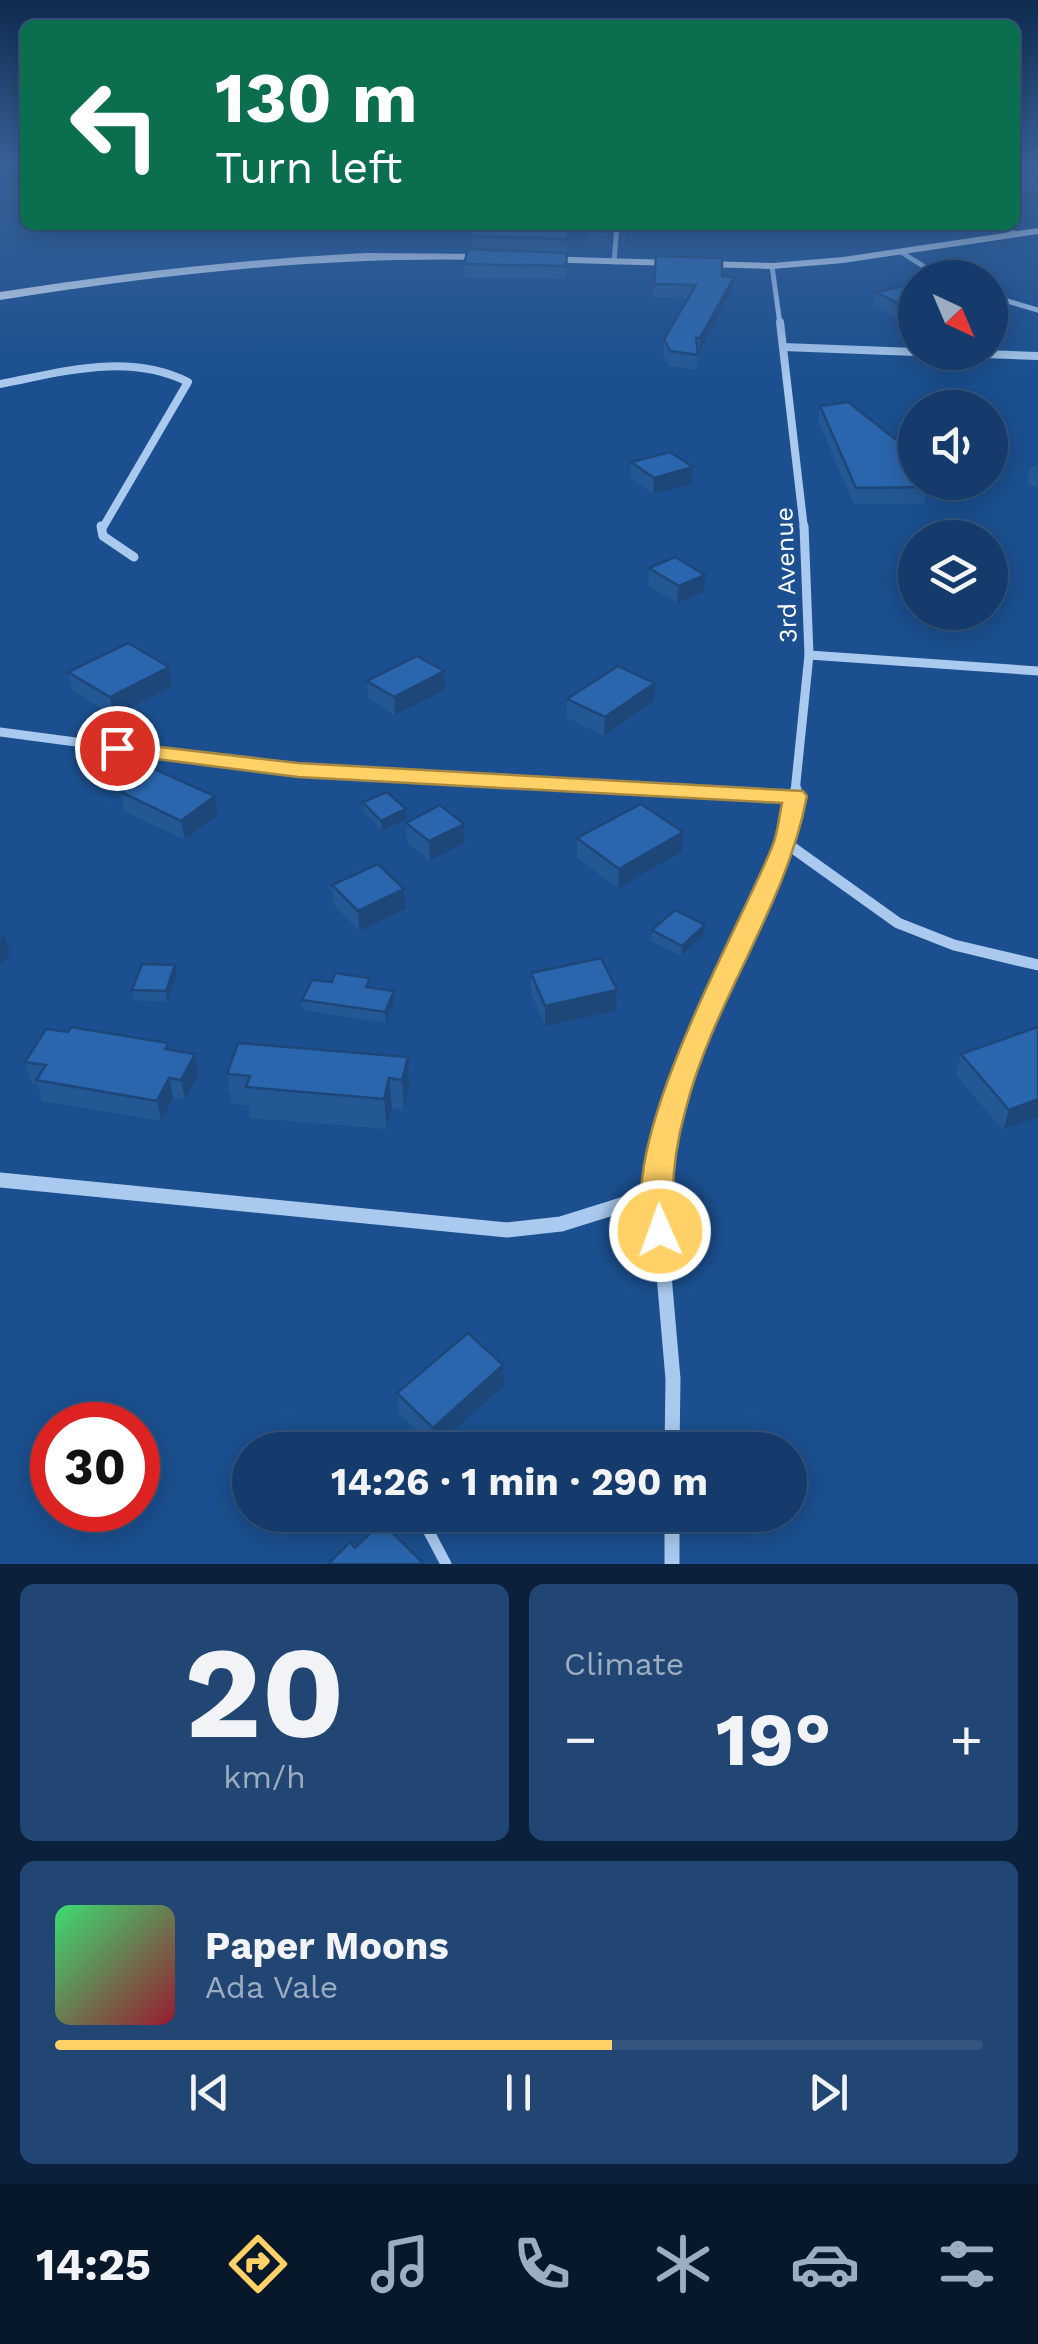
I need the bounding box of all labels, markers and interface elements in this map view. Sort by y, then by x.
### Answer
text: 130 m [215,57,418,139]
icon: left [50,60,180,190]
text: Turn left [215,141,402,194]
north arrow [898,260,1008,370]
map controls [898,260,1008,630]
button: sound [898,390,1008,500]
street label: 3rd Avenue [769,507,803,643]
button: layers [898,520,1008,630]
pin [75,706,160,791]
icon: arrive [90,721,145,776]
position arrow [608,1179,712,1283]
speed limit sign: 30 [30,1402,160,1532]
text: 14:26 · 1 min · 290 m [331,1460,708,1504]
text: 20 [184,1616,345,1769]
text: Climate [564,1645,684,1683]
text: 19° [716,1695,831,1783]
text: − [564,1707,597,1771]
text: + [950,1707,983,1771]
text: km/h [223,1758,306,1796]
text: Paper Moons [205,1924,449,1968]
text: Ada Vale [205,1968,338,2006]
icon: previous [182,2065,237,2120]
icon: pause [491,2065,546,2120]
icon: next [801,2065,856,2120]
icon: directions [223,2229,293,2299]
icon: music [365,2229,435,2299]
icon: phone [507,2229,577,2299]
icon: climate [648,2229,718,2299]
icon: car [790,2229,860,2299]
icon: filters [932,2229,1002,2299]
text: 14:25 [36,2238,151,2291]

